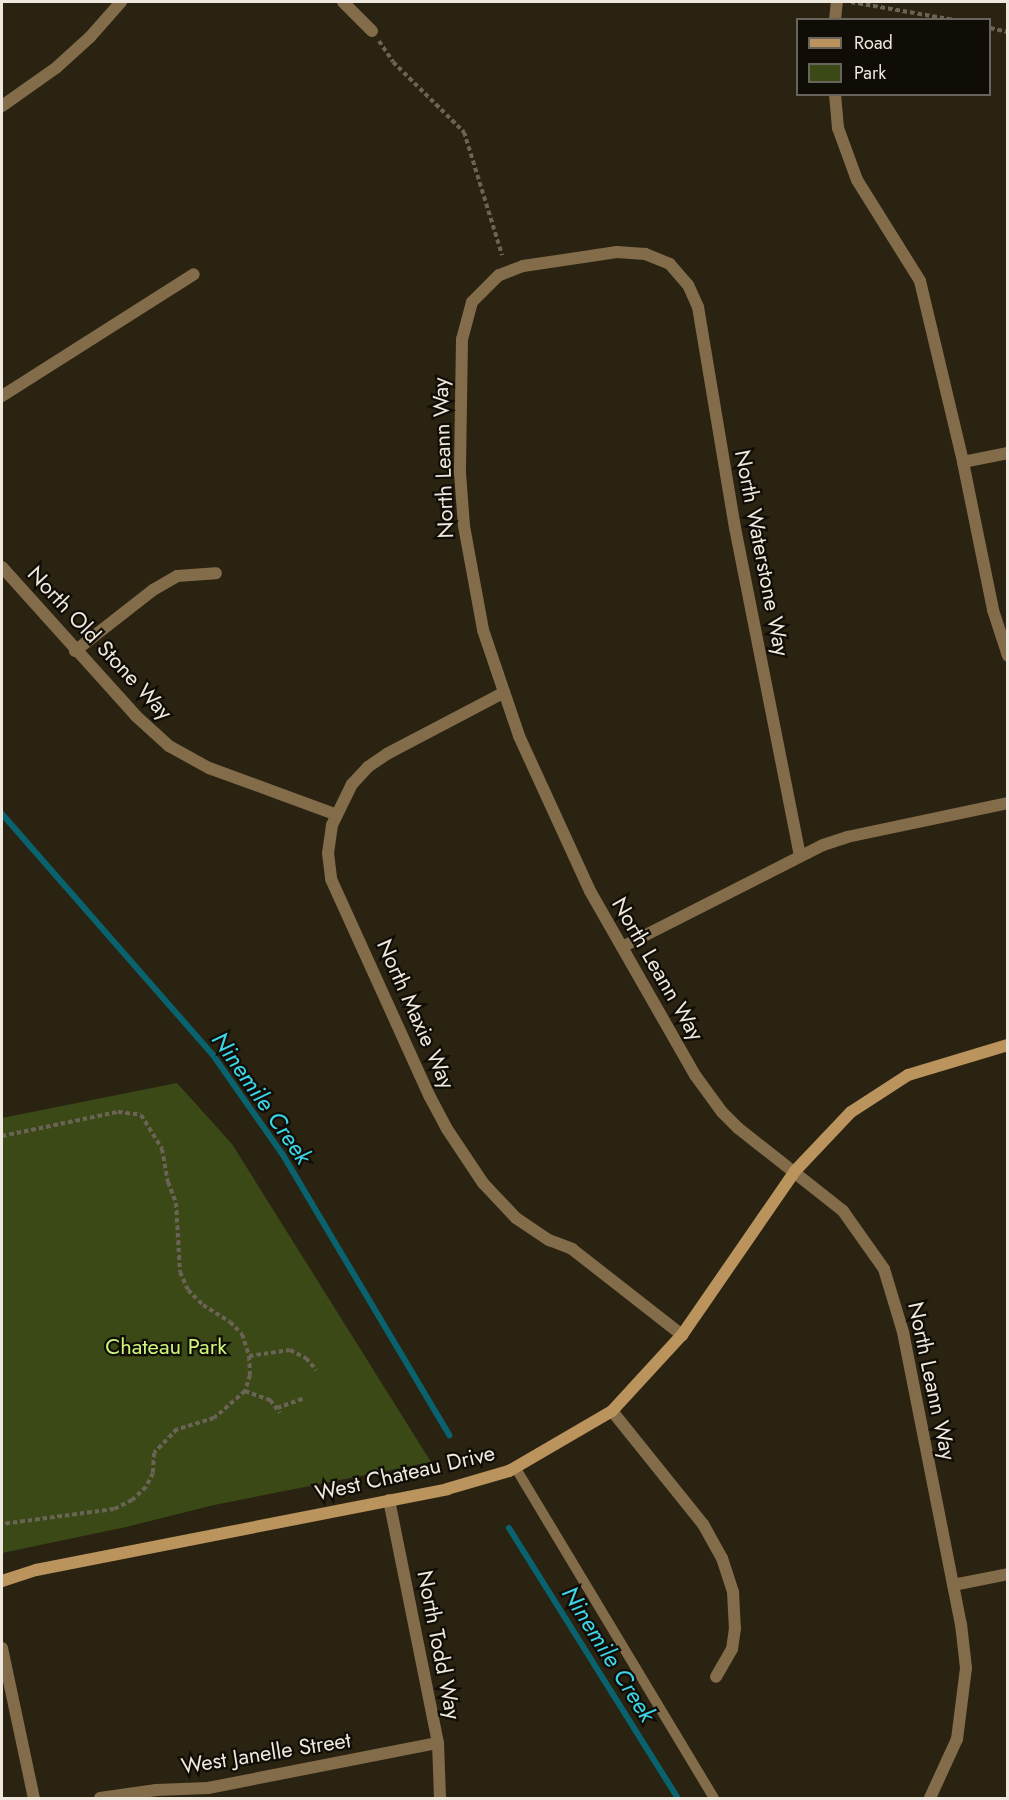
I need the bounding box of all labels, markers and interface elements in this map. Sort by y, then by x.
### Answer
legend [796,18,991,96]
text: Road [854,30,893,56]
text: Park [854,60,886,86]
street label: North Leann Way [427,377,459,539]
street label: North Waterstone Way [729,448,795,658]
street label: North Old Stone Way [22,561,178,725]
street label: North Leann Way [606,893,710,1045]
street label: North Maxie Way [371,935,461,1093]
water label: Ninemile Creek [206,1026,318,1170]
street label: North Leann Way [902,1299,962,1463]
park label: Chateau Park [105,1334,227,1360]
street label: West Chateau Drive [313,1439,497,1507]
street label: North Todd Way [412,1568,466,1722]
water label: Ninemile Creek [556,1581,662,1727]
street label: West Janelle Street [179,1727,353,1779]

